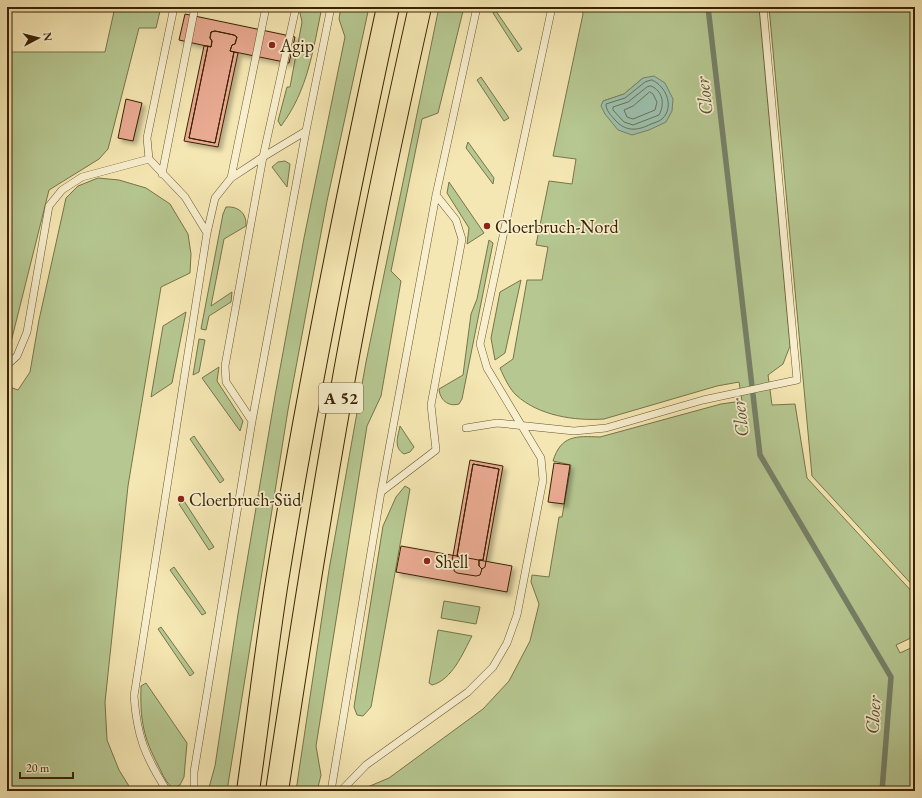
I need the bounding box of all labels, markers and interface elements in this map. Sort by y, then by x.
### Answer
north arrow [18,18,58,58]
text: N [40,32,55,42]
place label: Agip [279,34,314,57]
marker: Agip [267,40,277,50]
water label: Cloer [689,75,719,117]
place label: Cloerbruch-Nord [495,215,620,238]
marker: Cloerbruch-Nord [482,221,492,231]
road number: A 52 [319,383,363,413]
water label: Cloer [725,397,755,439]
place label: Cloerbruch-Süd [189,488,302,511]
marker: Cloerbruch-Süd [176,494,186,504]
place label: Shell [435,550,468,573]
marker: Shell [422,556,432,566]
water label: Cloer [859,694,887,735]
scale bar [20,754,73,780]
text: 20 m [26,760,50,776]

